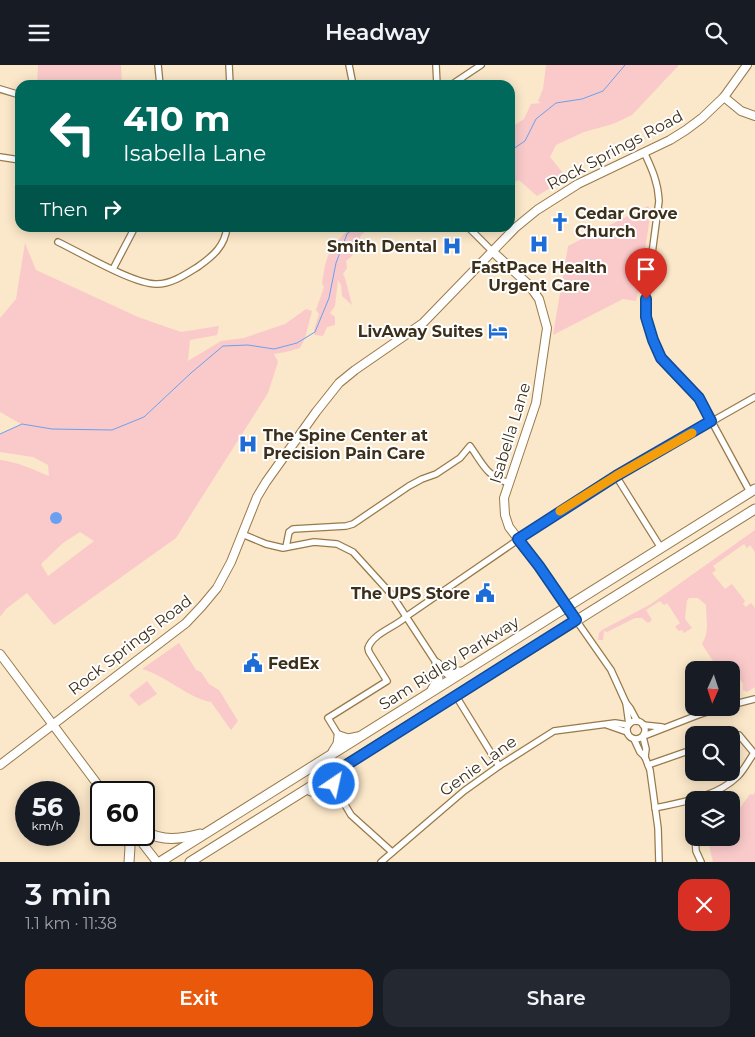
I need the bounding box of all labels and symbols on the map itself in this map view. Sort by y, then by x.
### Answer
street label: Rock Springs Road [544,106,686,194]
place label: Cedar Grove Church [575,204,678,241]
church icon: Cedar Grove Church [549,211,571,233]
hospital icon: FastPace Health Urgent Care [528,233,550,255]
hospital icon: Smith Dental [441,235,463,257]
place label: Smith Dental [327,237,437,256]
pin [625,248,667,299]
place label: FastPace Health Urgent Care [471,258,607,295]
hotel icon: LivAway Suites [487,320,509,342]
place label: LivAway Suites [358,322,483,341]
street label: Isabella Lane [486,380,534,486]
place label: The Spine Center at Precision Pain Care [263,426,428,463]
hospital icon: The Spine Center at Precision Pain Care [237,433,259,455]
public building icon: The UPS Store [474,582,496,604]
place label: The UPS Store [351,584,470,603]
street label: Rock Springs Road [65,591,195,699]
street label: Sam Ridley Parkway [375,612,523,714]
public building icon: FedEx [242,652,264,674]
place label: FedEx [268,654,320,673]
north arrow [685,661,740,716]
street label: Genie Lane [436,732,520,800]
position arrow [307,757,359,809]
speed limit sign: 60 [90,781,155,846]

